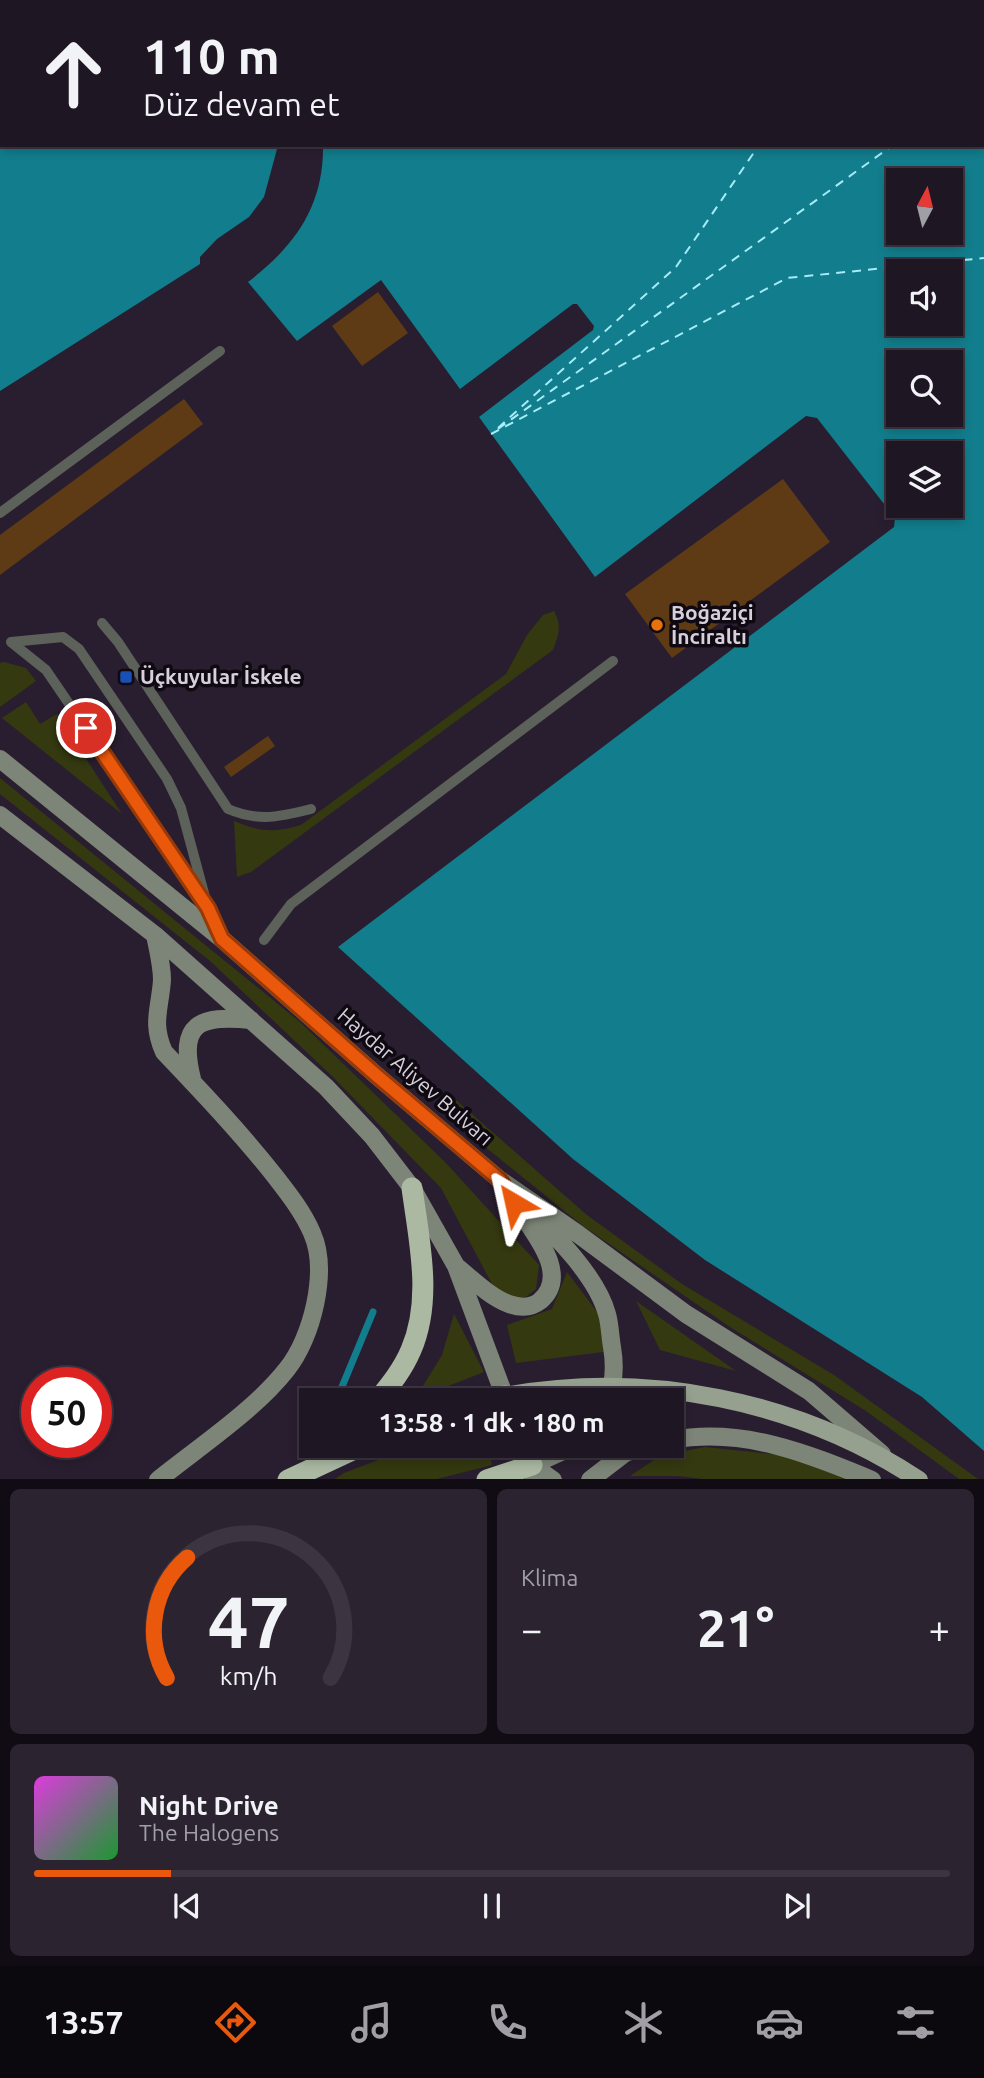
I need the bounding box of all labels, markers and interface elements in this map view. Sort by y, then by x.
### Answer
icon: ahead [28,28,119,119]
text: 110 m [143,28,280,83]
text: Düz devam et [143,86,340,122]
north arrow [886,168,962,245]
map controls [886,168,963,518]
button: sound [886,259,963,336]
button: search [886,350,963,427]
button: layers [886,441,963,518]
place label: Boğaziçi İnciraltı [671,600,754,648]
marker: Boğaziçi İnciraltı [649,617,665,633]
place label: Üçkuyular İskele [140,664,302,688]
marker: Üçkuyular İskele [118,669,134,685]
pin [56,698,116,758]
icon: arrive [67,709,105,747]
street label: Haydar Aliyev Bulvarı [333,1003,498,1150]
position arrow [477,1166,551,1240]
speed limit sign: 50 [21,1367,112,1458]
text: 13:58 · 1 dk · 180 m [378,1408,605,1437]
text: Klima [521,1565,578,1590]
text: 47 [207,1580,290,1662]
text: 21° [697,1599,774,1657]
text: − [521,1608,542,1650]
text: + [929,1608,950,1650]
text: km/h [220,1661,277,1689]
text: Night Drive [139,1791,279,1820]
text: The Halogens [139,1820,279,1845]
icon: previous [168,1887,206,1925]
icon: pause [473,1887,511,1925]
icon: next [778,1887,816,1925]
icon: directions [211,1998,260,2047]
icon: music [347,1998,396,2047]
icon: phone [483,1998,532,2047]
icon: climate [619,1998,668,2047]
icon: car [755,1998,804,2047]
icon: filters [891,1998,940,2047]
text: 13:57 [44,2004,124,2040]

